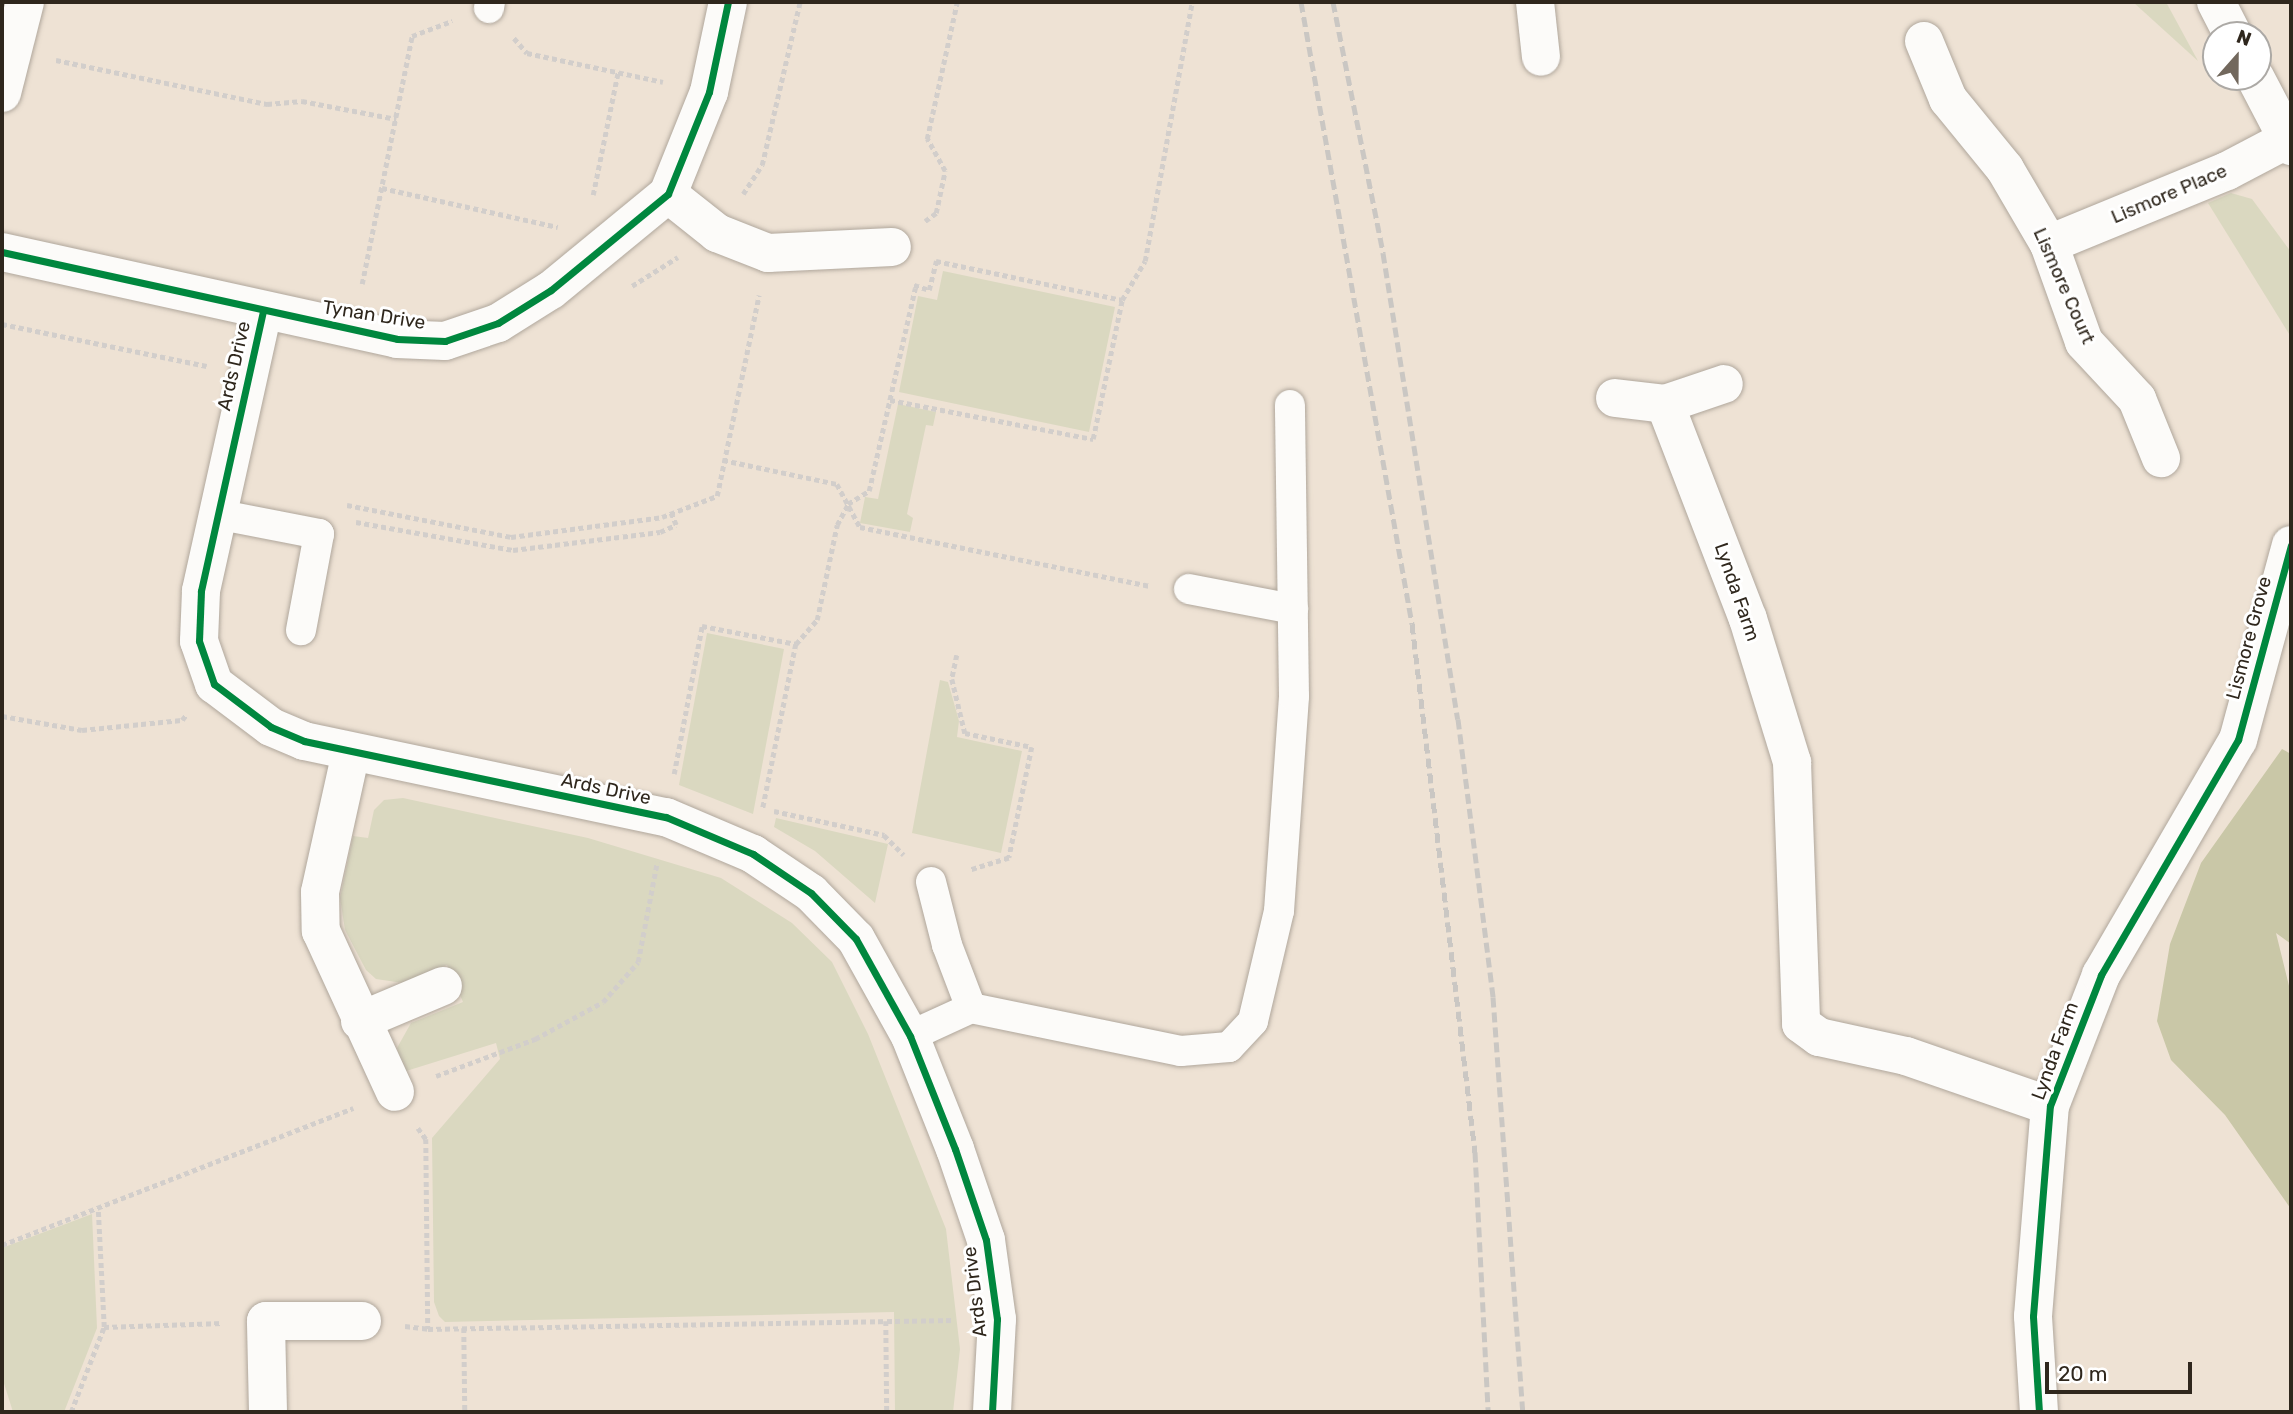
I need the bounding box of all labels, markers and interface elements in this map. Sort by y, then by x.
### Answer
north arrow [2202,21,2272,91]
text: N [2233,25,2254,51]
street label: Lismore Place [2108,159,2230,229]
street label: Lismore Court [2028,224,2100,348]
street label: Tynan Drive [321,296,427,334]
street label: Ards Drive [213,319,255,413]
street label: Lynda Farm [1710,540,1764,644]
street label: Lismore Grove [2222,574,2276,702]
street label: Ards Drive [559,768,653,810]
street label: Lynda Farm [2027,999,2083,1103]
street label: Ards Drive [958,1245,992,1339]
scale bar [2048,1348,2195,1392]
text: 20 m [2058,1361,2107,1386]

